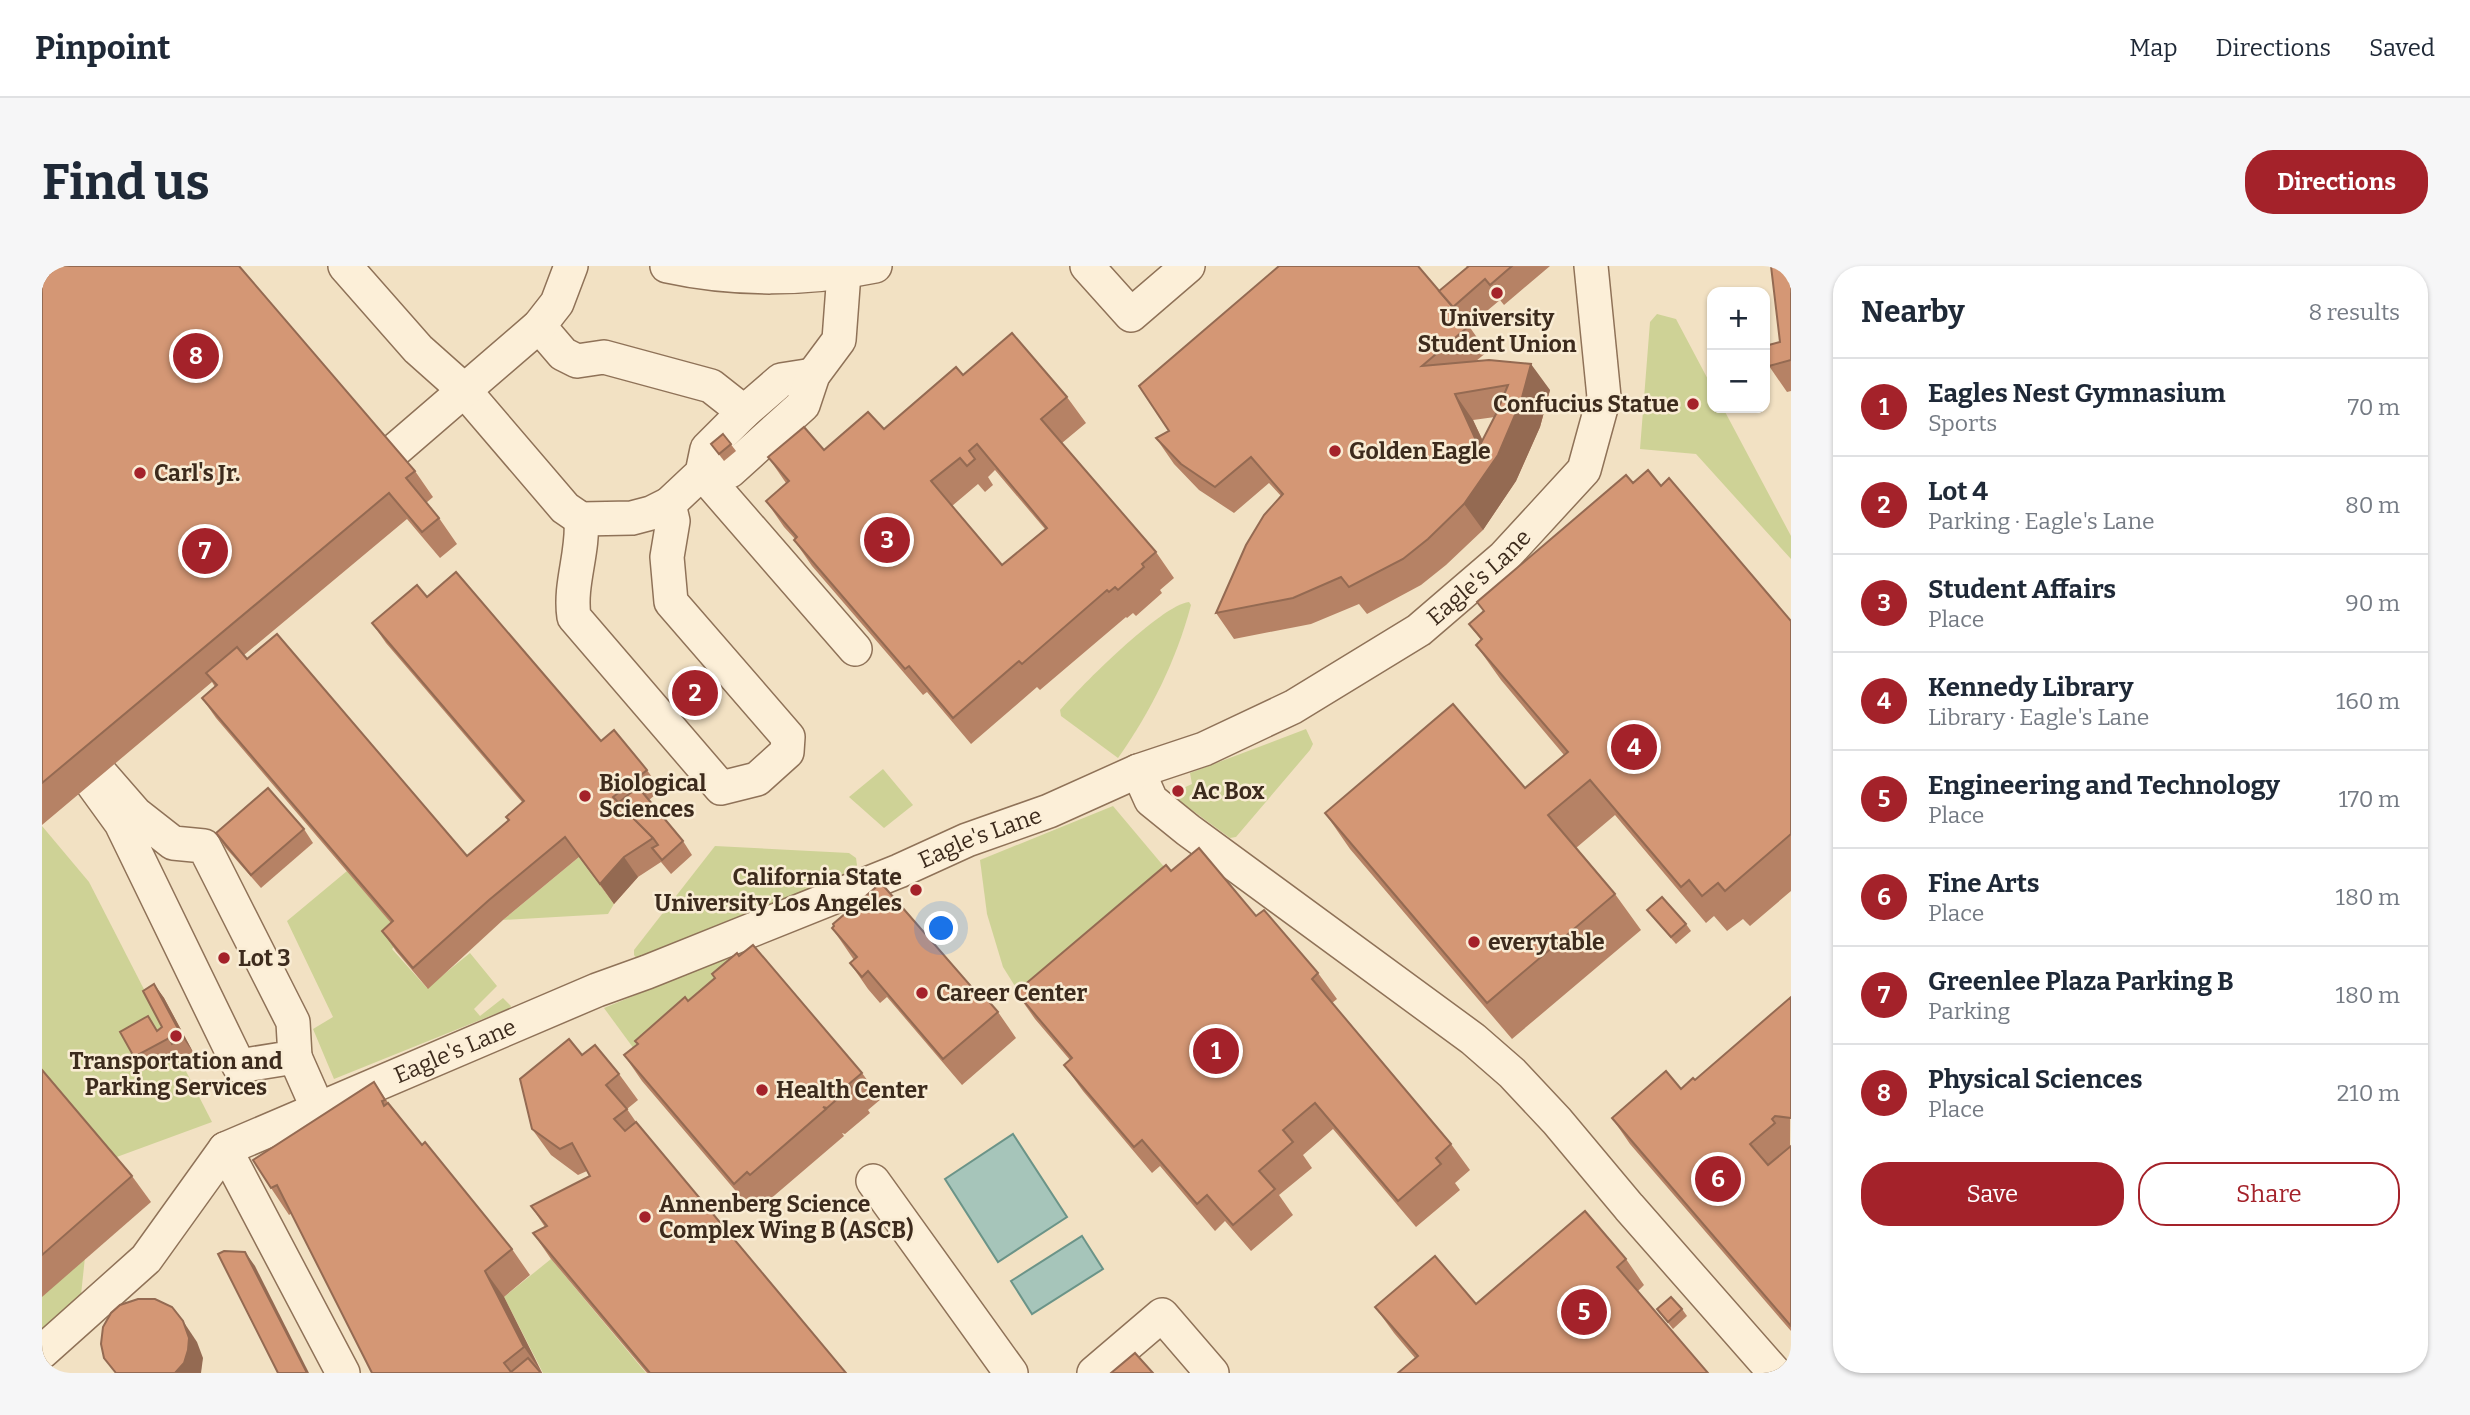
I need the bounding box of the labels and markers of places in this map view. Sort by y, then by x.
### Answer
marker: University Student Union [1489,285,1505,301]
place label: University Student Union [1417,304,1577,358]
pin: 8 [173,330,219,382]
place label: Confucius Statue [1493,390,1679,418]
marker: Confucius Statue [1685,396,1701,412]
place label: Golden Eagle [1349,437,1491,465]
marker: Golden Eagle [1327,443,1343,459]
place label: Carl's Jr. [154,459,240,487]
marker: Carl's Jr. [132,465,148,481]
pin: 3 [864,514,910,566]
pin: 7 [182,525,228,577]
pin: 2 [672,667,718,719]
pin: 4 [1611,721,1657,773]
place label: Biological Sciences [599,769,706,823]
place label: Ac Box [1192,777,1264,805]
marker: Ac Box [1170,783,1186,799]
marker: Biological Sciences [577,788,593,804]
place label: California State University Los Angeles [654,863,902,917]
marker: California State University Los Angeles [908,882,924,898]
place label: everytable [1488,928,1605,956]
marker: everytable [1466,934,1482,950]
place label: Lot 3 [238,944,290,972]
marker: Lot 3 [216,950,232,966]
place label: Career Center [936,979,1087,1007]
marker: Career Center [914,985,930,1001]
pin: 1 [1193,1025,1239,1077]
marker: Transportation and Parking Services [168,1028,184,1044]
place label: Transportation and Parking Services [69,1047,283,1101]
place label: Health Center [776,1076,928,1104]
marker: Health Center [754,1082,770,1098]
pin: 6 [1695,1153,1741,1205]
place label: Annenberg Science Complex Wing B (ASCB) [659,1190,914,1244]
marker: Annenberg Science Complex Wing B (ASCB) [637,1209,653,1225]
pin: 5 [1561,1286,1607,1338]

